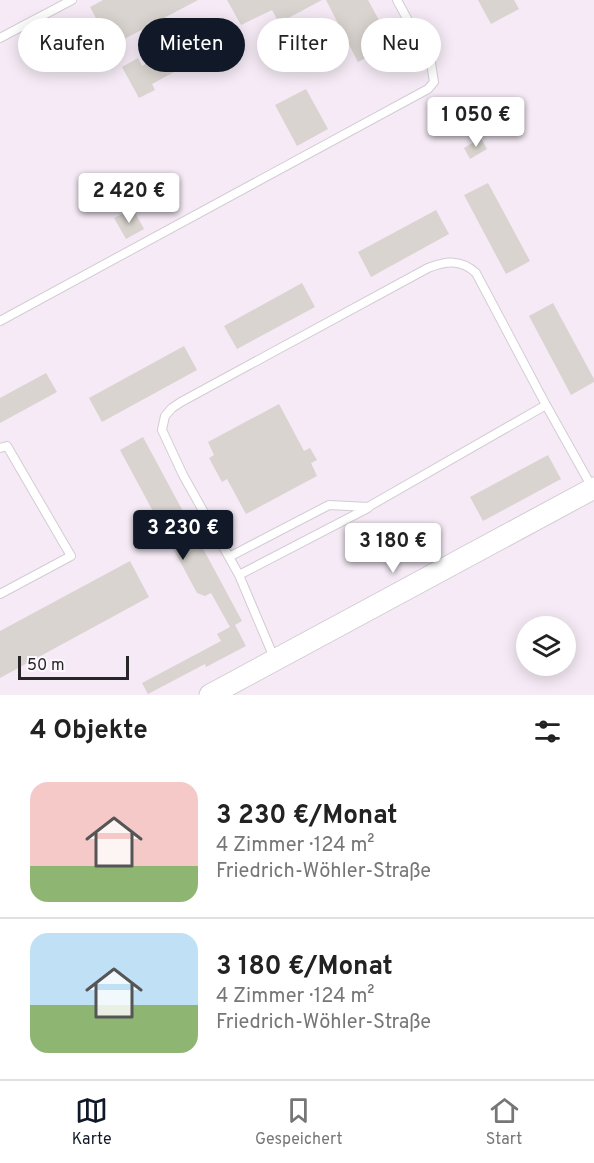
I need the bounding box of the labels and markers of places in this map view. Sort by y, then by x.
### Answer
pin: 1 050 € [421,97,531,148]
pin: 2 420 € [74,173,184,224]
pin: 3 230 € [128,510,238,561]
pin: 3 180 € [338,523,448,574]

